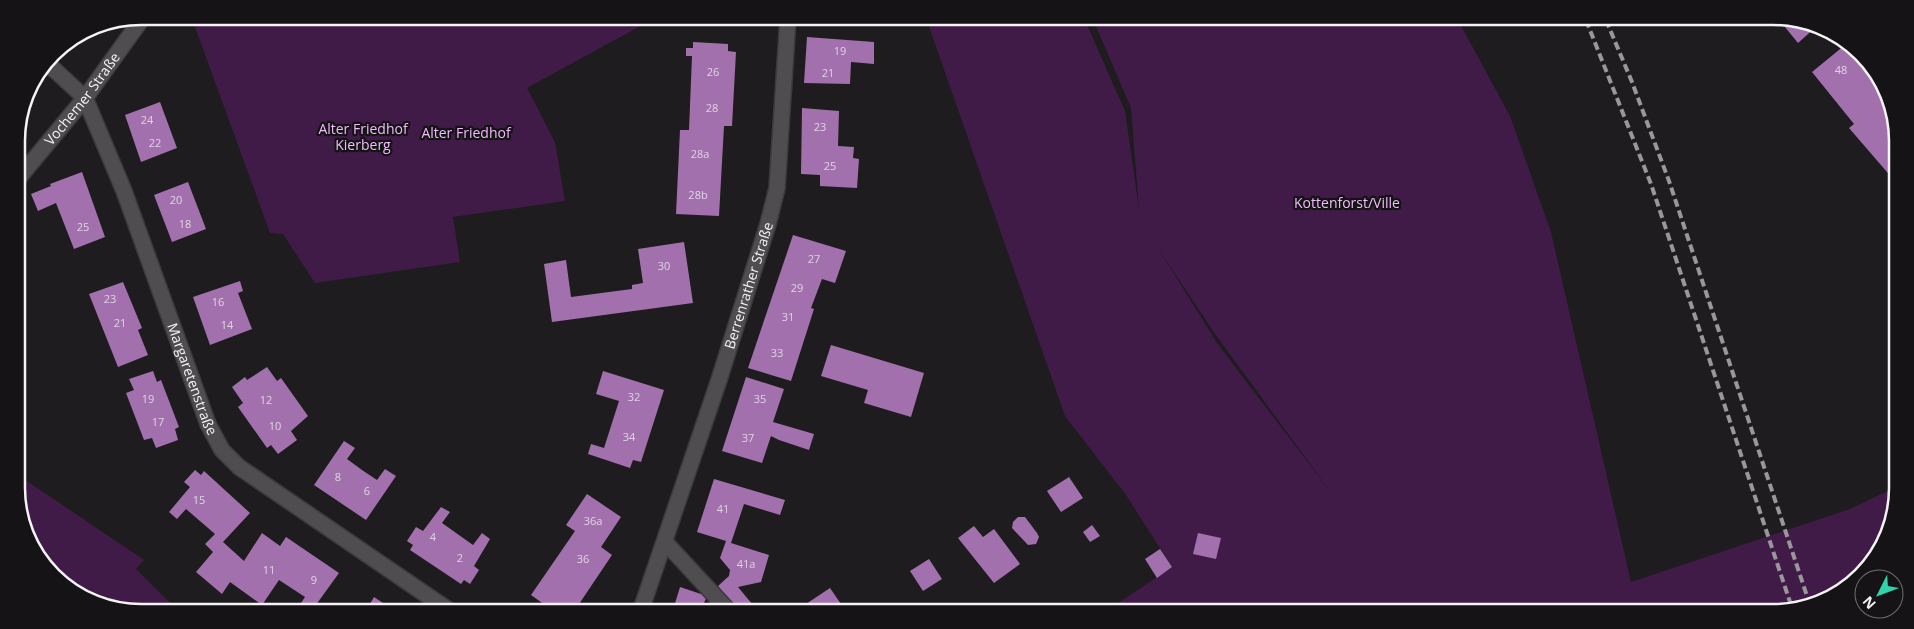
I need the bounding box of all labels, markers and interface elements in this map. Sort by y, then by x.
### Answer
house number: 19 [834,43,846,58]
street label: Vochemer Straße [40,48,124,149]
house number: 48 [1835,62,1847,77]
house number: 26 [707,64,719,79]
house number: 21 [822,65,834,80]
house number: 28 [706,100,718,115]
house number: 24 [141,112,154,127]
park label: Alter Friedhof Kierberg [318,119,409,154]
house number: 23 [814,119,826,134]
park label: Alter Friedhof [421,123,512,142]
house number: 22 [149,135,161,150]
house number: 28a [691,146,709,161]
house number: 25 [824,158,836,173]
house number: 28b [688,187,708,202]
house number: 20 [170,192,182,207]
park label: Kottenforst/Ville [1294,193,1400,212]
house number: 18 [179,216,191,231]
house number: 25 [77,219,89,234]
street label: Berrenrather Straße [719,219,777,351]
house number: 27 [808,251,820,266]
house number: 30 [658,258,670,273]
house number: 29 [791,280,803,295]
house number: 23 [104,291,116,306]
house number: 16 [212,294,224,309]
house number: 31 [782,309,794,324]
house number: 21 [114,315,126,330]
house number: 14 [221,317,234,332]
street label: Margaretenstraße [163,320,222,439]
house number: 33 [771,345,783,360]
house number: 32 [628,389,640,404]
house number: 19 [142,391,154,406]
house number: 35 [754,391,766,406]
house number: 12 [260,392,272,407]
house number: 17 [152,414,164,429]
house number: 10 [269,418,281,433]
house number: 34 [623,429,636,444]
house number: 37 [742,430,754,445]
house number: 8 [335,469,341,484]
house number: 6 [364,483,370,498]
house number: 15 [193,492,205,507]
house number: 41 [717,501,729,516]
house number: 36a [584,513,602,528]
house number: 4 [430,529,437,544]
house number: 2 [457,550,463,565]
house number: 36 [577,551,589,566]
house number: 41a [737,556,755,571]
house number: 11 [263,562,275,577]
north arrow [1854,569,1904,619]
house number: 9 [311,572,317,587]
text: N [1858,592,1880,614]

